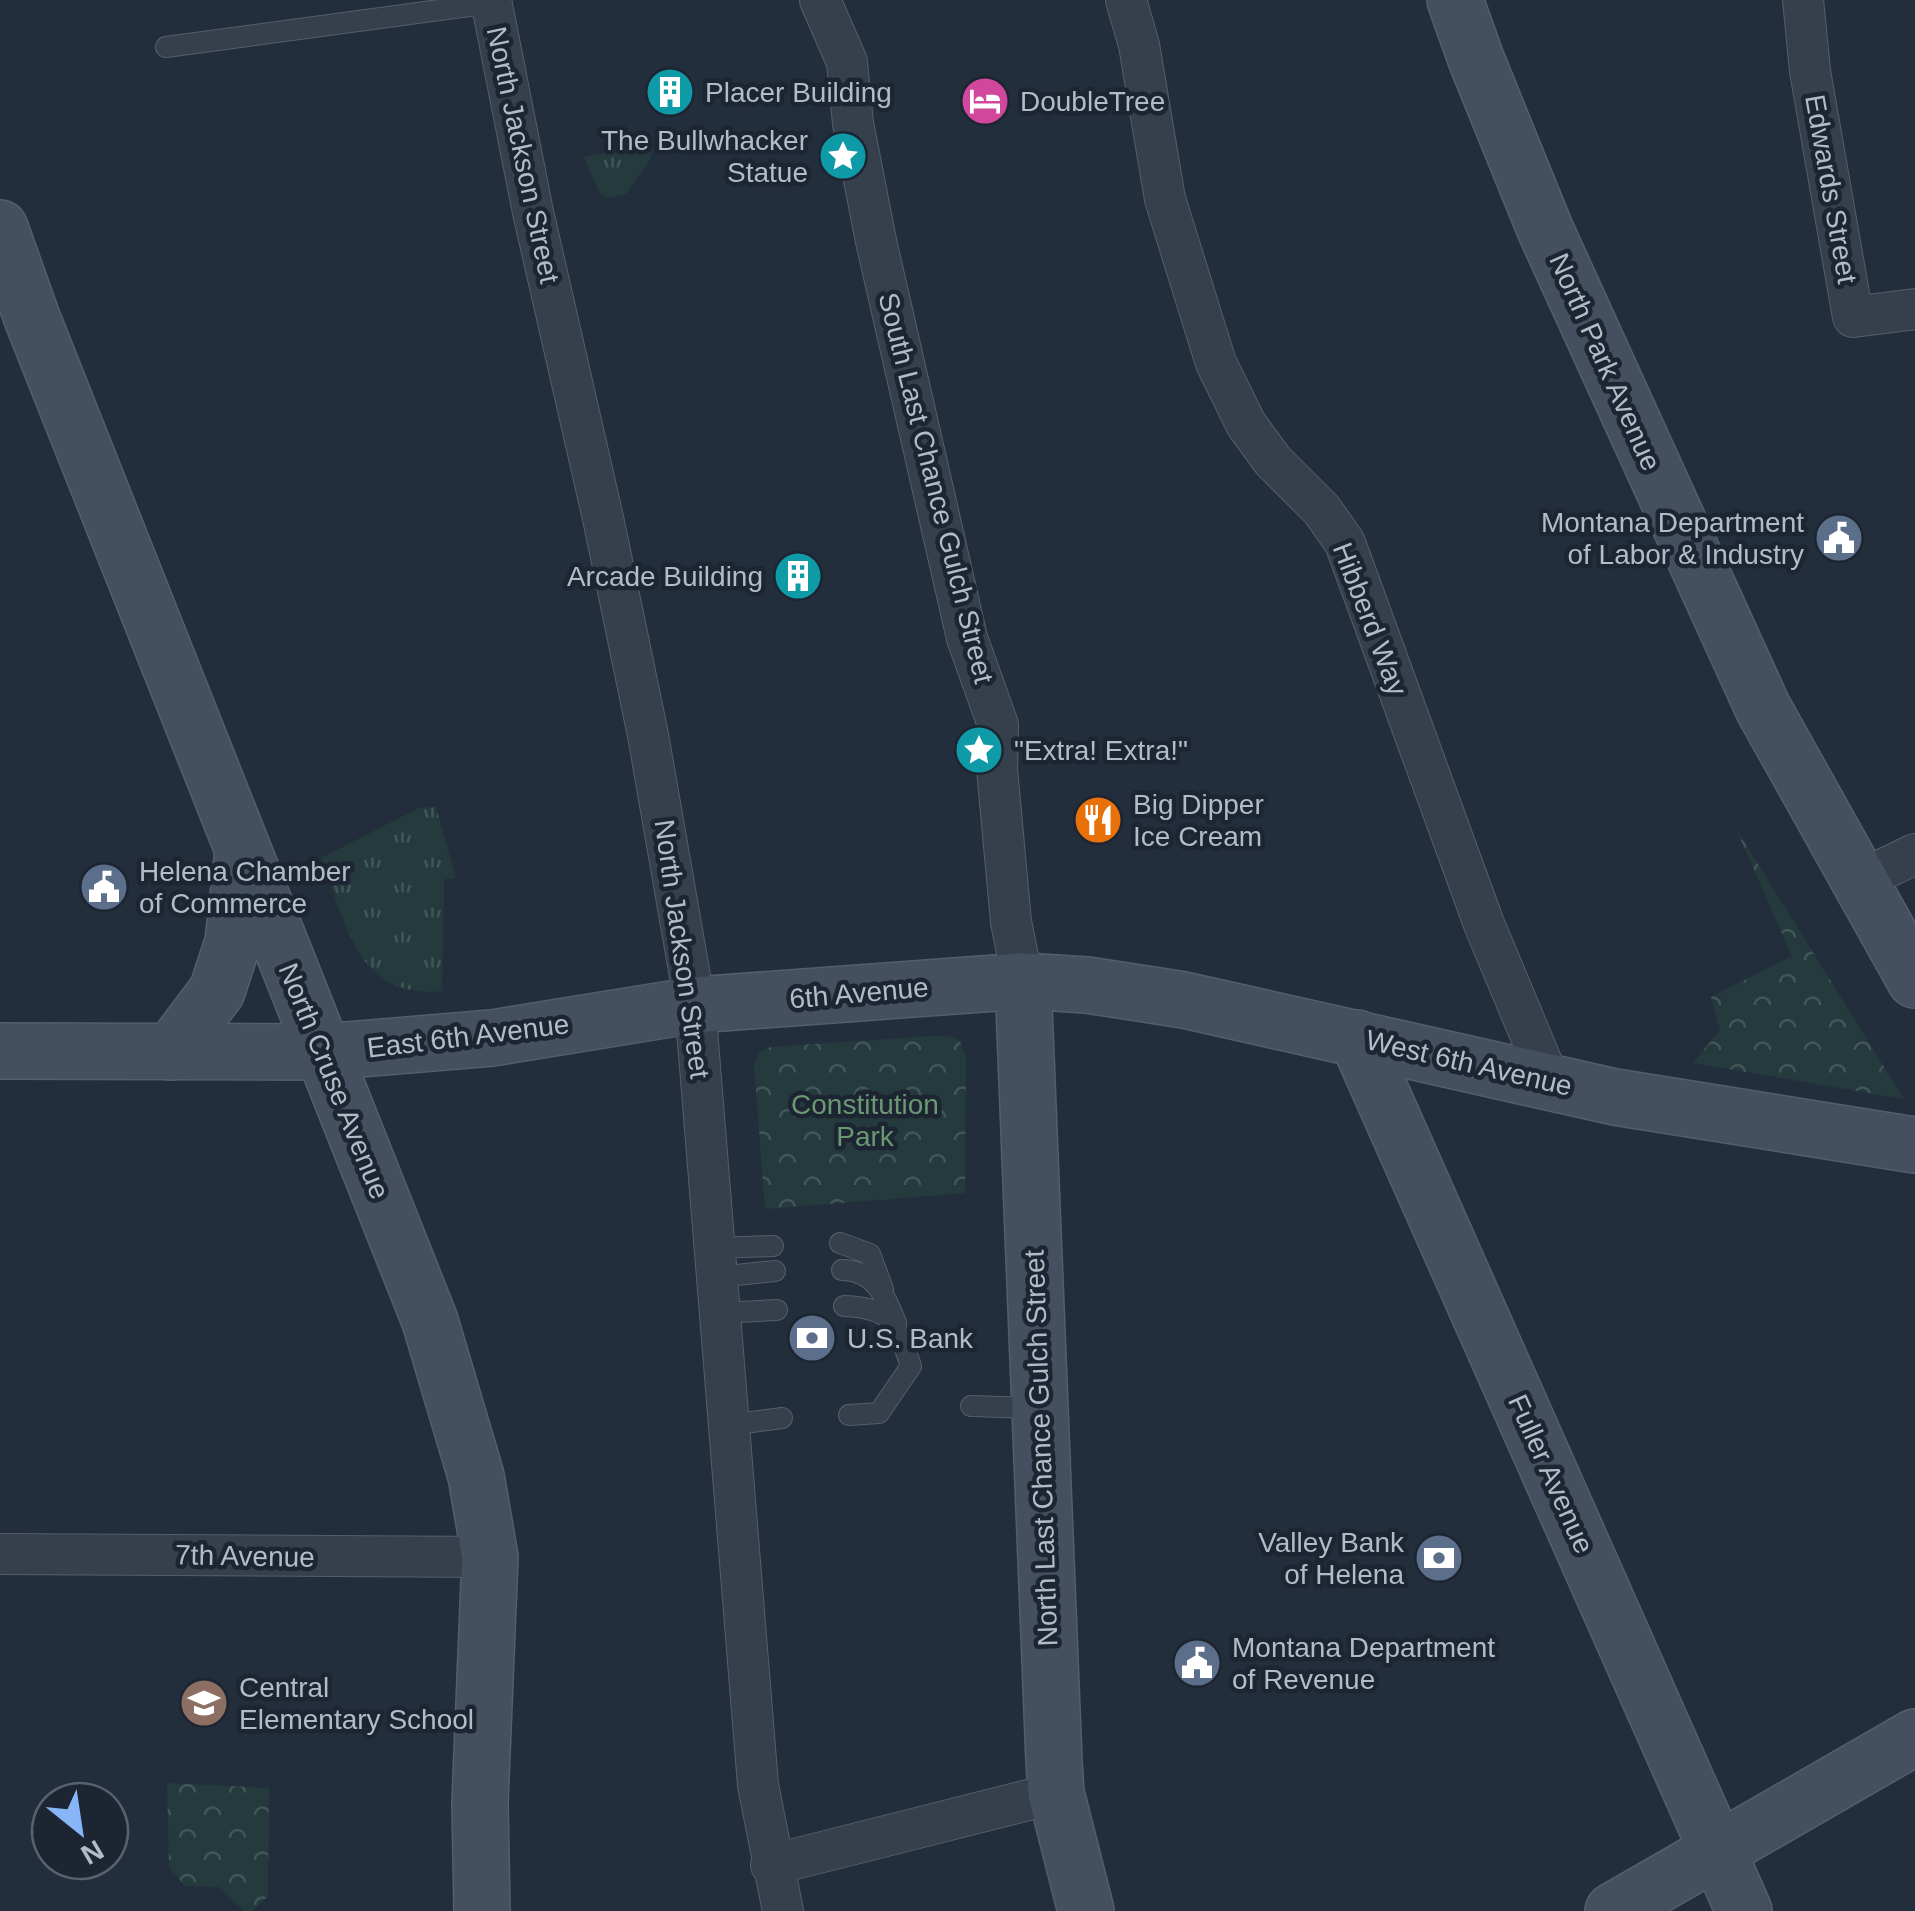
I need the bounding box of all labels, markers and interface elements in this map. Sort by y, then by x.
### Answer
street label: North Jackson Street [481,24,565,286]
building icon: Placer Building [644,66,696,118]
hotel icon: DoubleTree [959,75,1011,127]
place label: Placer Building [705,77,892,108]
place label: DoubleTree [1020,86,1165,117]
street label: Edwards Street [1799,92,1863,286]
place label: The Bullwhacker Statue [601,125,808,188]
place icon: The Bullwhacker Statue [817,130,869,182]
street label: North Park Avenue [1543,249,1667,475]
street label: South Last Chance Gulch Street [872,289,1000,687]
place label: Montana Department of Labor & Industry [1541,507,1804,570]
public building icon: Montana Department of Labor & Industry [1813,512,1865,564]
street label: Hibberd Way [1327,538,1413,700]
building icon: Arcade Building [772,550,824,602]
place label: Arcade Building [567,561,763,592]
place icon: "Extra! Extra!" [953,724,1005,776]
place label: "Extra! Extra!" [1014,735,1188,766]
place label: Big Dipper Ice Cream [1133,789,1264,852]
restaurant icon: Big Dipper Ice Cream [1072,794,1124,846]
street label: North Jackson Street [648,817,716,1081]
place label: Helena Chamber of Commerce [139,856,351,919]
public building icon: Helena Chamber of Commerce [78,861,130,913]
street label: North Cruse Avenue [272,959,396,1203]
street label: 6th Avenue [788,971,930,1015]
street label: East 6th Avenue [365,1008,571,1064]
street label: West 6th Avenue [1363,1024,1575,1102]
park label: Constitution Park [791,1089,939,1152]
street label: North Last Chance Gulch Street [1019,1249,1063,1647]
bank icon: U.S. Bank [786,1312,838,1364]
place label: U.S. Bank [847,1323,974,1354]
street label: Fuller Avenue [1502,1390,1600,1558]
place label: Valley Bank of Helena [1258,1527,1405,1590]
bank icon: Valley Bank of Helena [1413,1532,1465,1584]
street label: 7th Avenue [175,1539,315,1573]
place label: Montana Department of Revenue [1232,1632,1495,1695]
public building icon: Montana Department of Revenue [1171,1637,1223,1689]
place label: Central Elementary School [239,1672,474,1735]
school or university icon: Central Elementary School [178,1677,230,1729]
north arrow [30,1781,130,1881]
text: N [76,1834,109,1871]

